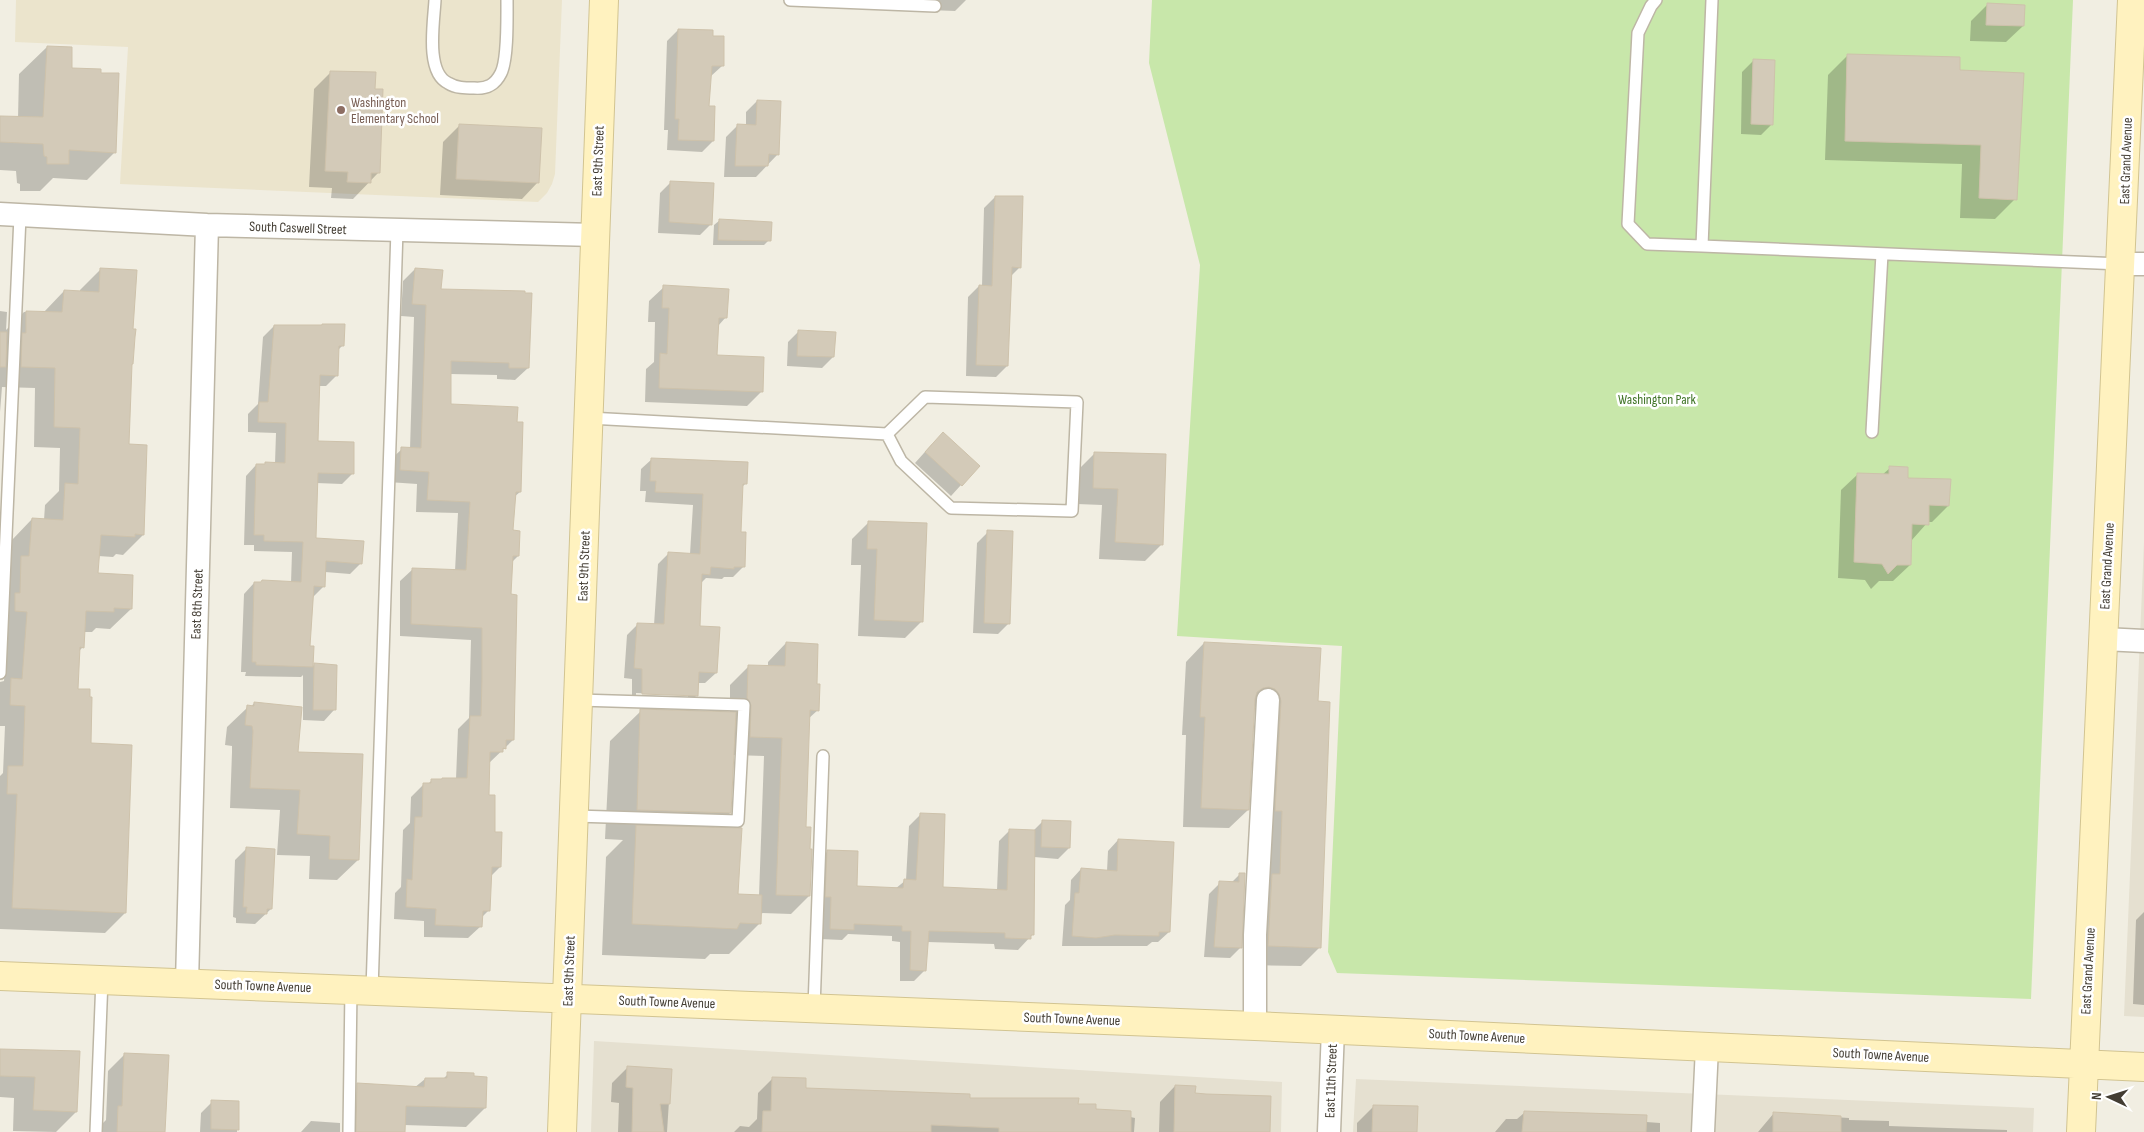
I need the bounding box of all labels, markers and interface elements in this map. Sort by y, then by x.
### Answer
place label: Washington Elementary School [351,94,439,127]
marker: Washington Elementary School [335,104,347,116]
street label: East Grand Avenue [2116,117,2136,205]
street label: East 9th Street [588,125,608,197]
street label: South Caswell Street [249,218,347,238]
park label: Washington Park [1618,391,1697,408]
street label: East Grand Avenue [2096,522,2118,610]
street label: East 9th Street [574,530,594,602]
street label: East 8th Street [187,568,207,640]
street label: East Grand Avenue [2077,927,2099,1015]
street label: East 9th Street [559,935,579,1007]
street label: South Towne Avenue [214,976,312,996]
street label: South Towne Avenue [618,992,716,1012]
street label: South Towne Avenue [1023,1009,1121,1029]
street label: South Towne Avenue [1428,1025,1526,1047]
street label: East 11th Street [1321,1044,1341,1118]
street label: South Towne Avenue [1832,1044,1930,1066]
north arrow [2084,1072,2134,1122]
text: N [2088,1092,2105,1100]

